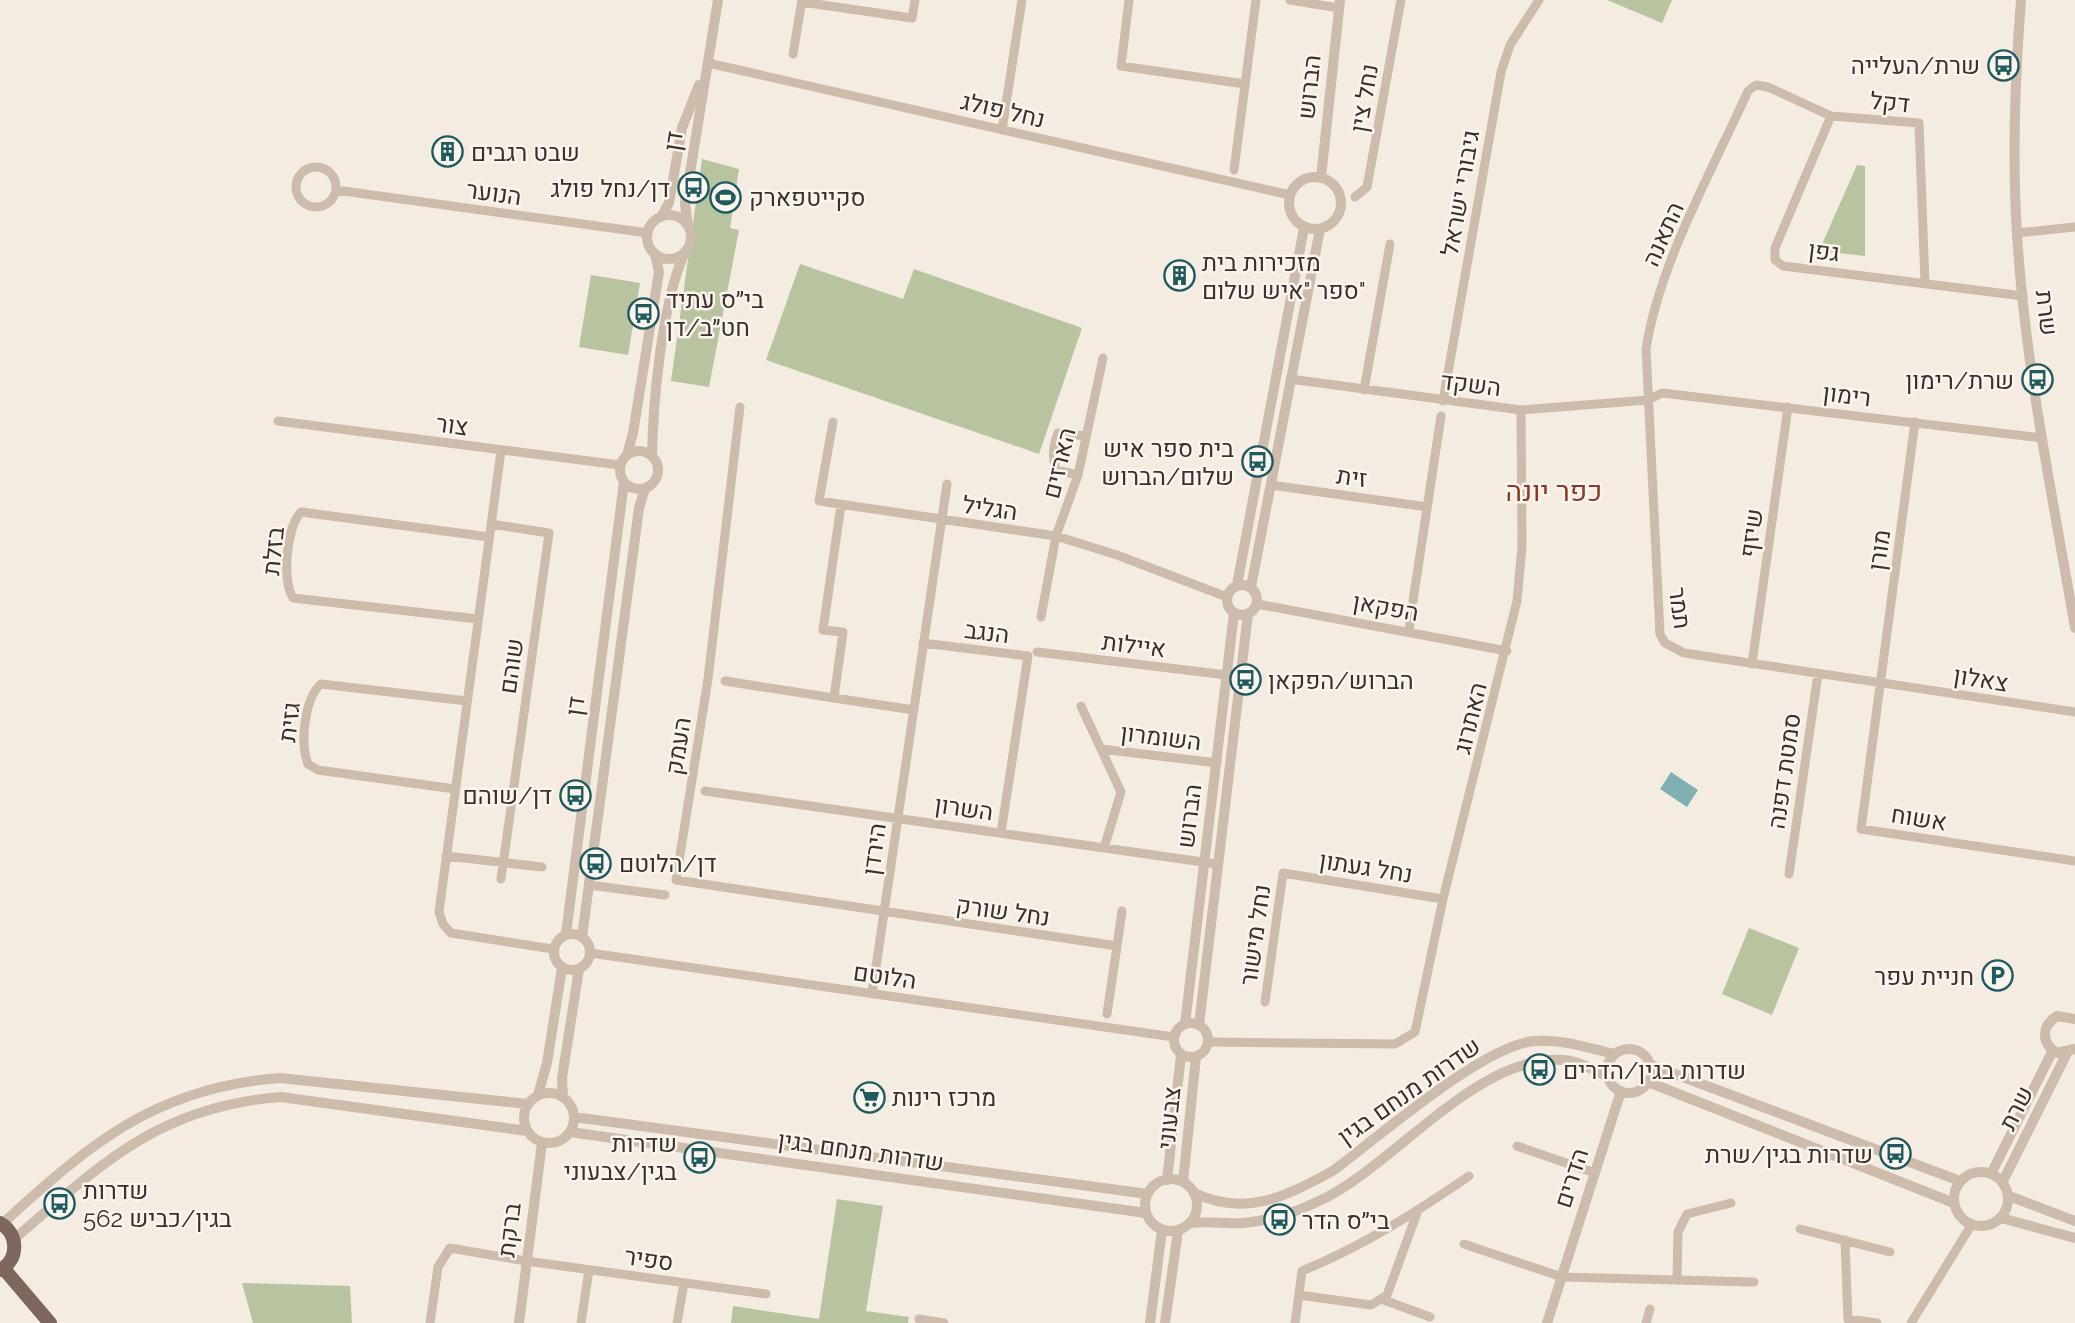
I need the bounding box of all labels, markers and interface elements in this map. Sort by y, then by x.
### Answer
bus stop icon: שרת/העלייה [1986,48,2020,82]
place label: שרת/העלייה [1851,51,1980,80]
street label: הברוש [1291,53,1327,121]
street label: נחל צין [1344,62,1384,134]
street label: נחל פולג [958,86,1048,134]
street label: דקל [1869,86,1911,118]
street label: גיבורי ישראל [1435,128,1485,258]
street label: דן [657,129,689,153]
building icon: שבט רגבים [431,135,465,169]
place label: שבט רגבים [471,138,580,167]
bus stop icon: דן/נחל פולג [676,171,710,205]
place label: דן/נחל פולג [551,174,670,203]
street label: הנוער [464,175,524,211]
sports icon: סקייטפארק [709,180,743,214]
place label: סקייטפארק [749,183,866,212]
street label: התאנה [1636,197,1690,271]
street label: גפן [1807,235,1841,267]
place label: מזכירות בית ספר "איש שלום" [1202,248,1366,305]
building icon: מזכירות בית ספר "איש שלום" [1162,259,1196,293]
place label: בי״ס עתיד חט״ב/דן [666,285,764,342]
street label: שרת [2030,288,2064,338]
bus stop icon: בי״ס עתיד חט״ב/דן [626,296,660,330]
bus stop icon: שרת/רימון [2020,363,2054,397]
street label: השקד [1439,366,1503,402]
place label: שרת/רימון [1905,366,2014,395]
street label: רימון [1821,378,1873,412]
street label: צור [434,408,470,442]
street label: הארזים [1036,424,1082,502]
place label: בית ספר איש שלום/הברוש [1101,434,1234,491]
bus stop icon: בית ספר איש שלום/הברוש [1240,445,1274,479]
street label: זית [1335,461,1369,493]
district label: כפר יונה [1506,475,1602,508]
street label: הגליל [961,490,1019,526]
street label: שיזף [1733,507,1769,559]
street label: בזלת [256,525,290,577]
street label: מורן [1862,528,1896,572]
street label: תמר [1663,585,1697,631]
street label: הפקאן [1351,587,1421,627]
street label: הנגב [963,615,1011,649]
street label: איילות [1100,627,1168,663]
street label: שוהם [493,637,529,695]
street label: צאלון [1952,660,2010,698]
bus stop icon: הברוש/הפקאן [1228,663,1262,697]
place label: הברוש/הפקאן [1268,666,1414,695]
street label: האתרוג [1447,679,1493,757]
street label: דן [559,694,591,718]
street label: גזית [272,700,306,744]
street label: סמטת דפנה [1762,711,1806,831]
street label: העמק [659,715,697,777]
street label: השומרון [1119,718,1203,756]
bus stop icon: דן/שוהם [558,778,592,812]
place label: דן/שוהם [463,781,552,810]
street label: הברוש [1171,782,1207,850]
street label: השרון [933,790,995,826]
street label: אשוח [1889,799,1949,837]
street label: הירדן [856,821,892,877]
street label: נחל געתון [1317,845,1415,889]
bus stop icon: דן/הלוטם [579,846,613,880]
place label: דן/הלוטם [619,849,716,878]
street label: נחל מישור [1234,882,1276,988]
street label: נחל שורק [954,890,1052,932]
street label: הלוטם [852,957,918,995]
parking icon: חניית עפר [1980,959,2014,993]
place label: חניית עפר [1874,962,1974,991]
street label: שדרות מנחם בגין [1332,1031,1486,1151]
bus stop icon: שדרות בגין/הדרים [1523,1053,1557,1087]
place label: שדרות בגין/הדרים [1563,1056,1746,1085]
supermarket icon: מרכז רינות [852,1080,886,1114]
street label: שרת [1993,1081,2039,1135]
place label: מרכז רינות [892,1083,996,1112]
street label: צבעוני [1151,1085,1187,1151]
street label: שדרות מנחם בגין [776,1125,946,1177]
place label: שדרות בגין/צבעוני [564,1129,677,1186]
bus stop icon: שדרות בגין/שרת [1879,1137,1913,1171]
bus stop icon: שדרות בגין/צבעוני [683,1140,717,1174]
place label: שדרות בגין/שרת [1705,1140,1873,1169]
street label: הדרים [1548,1145,1594,1211]
place label: שדרות בגין/כביש 562 [83,1176,232,1233]
bus stop icon: שדרות בגין/כביש 562 [43,1187,77,1221]
street label: ברקת [491,1201,527,1259]
bus stop icon: בי״ס הדר [1262,1203,1296,1237]
place label: בי״ס הדר [1302,1206,1390,1235]
street label: ספיר [623,1241,675,1277]

